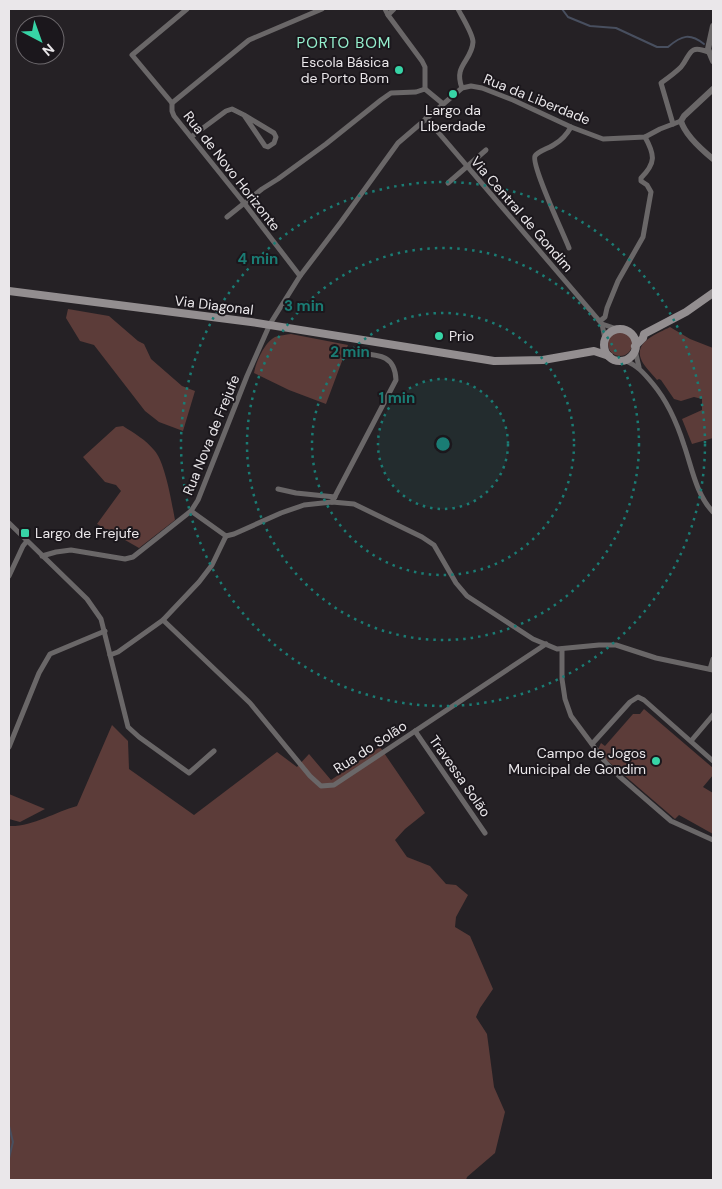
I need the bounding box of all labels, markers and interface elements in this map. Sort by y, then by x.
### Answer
north arrow [15,15,65,65]
district label: PORTO BOM [297,33,391,53]
text: N [39,40,58,60]
place label: Escola Básica de Porto Bom [301,53,389,87]
marker: Escola Básica de Porto Bom [393,64,405,76]
street label: Rua da Liberdade [481,69,593,129]
marker: Largo da Liberdade [447,88,459,100]
place label: Largo da Liberdade [420,101,486,135]
street label: Rua de Novo Horizonte [180,107,284,235]
street label: Via Central de Gondim [467,153,577,275]
text: 4 min [238,249,278,269]
street label: Via Diagonal [174,291,254,319]
text: 3 min [284,296,324,316]
place label: Prio [449,327,474,345]
marker: Prio [433,330,445,342]
text: 2 min [330,342,370,362]
street label: Rua Nova de Frejufe [179,372,243,498]
text: 1 min [379,388,415,408]
centre of rings [434,435,452,453]
place label: Largo de Frejufe [35,524,139,542]
marker: Largo de Frejufe [19,527,31,539]
street label: Rua do Solão [330,717,410,777]
street label: Travessa Solão [425,732,495,820]
place label: Campo de Jogos Municipal de Gondim [508,744,646,778]
marker: Campo de Jogos Municipal de Gondim [650,755,662,767]

